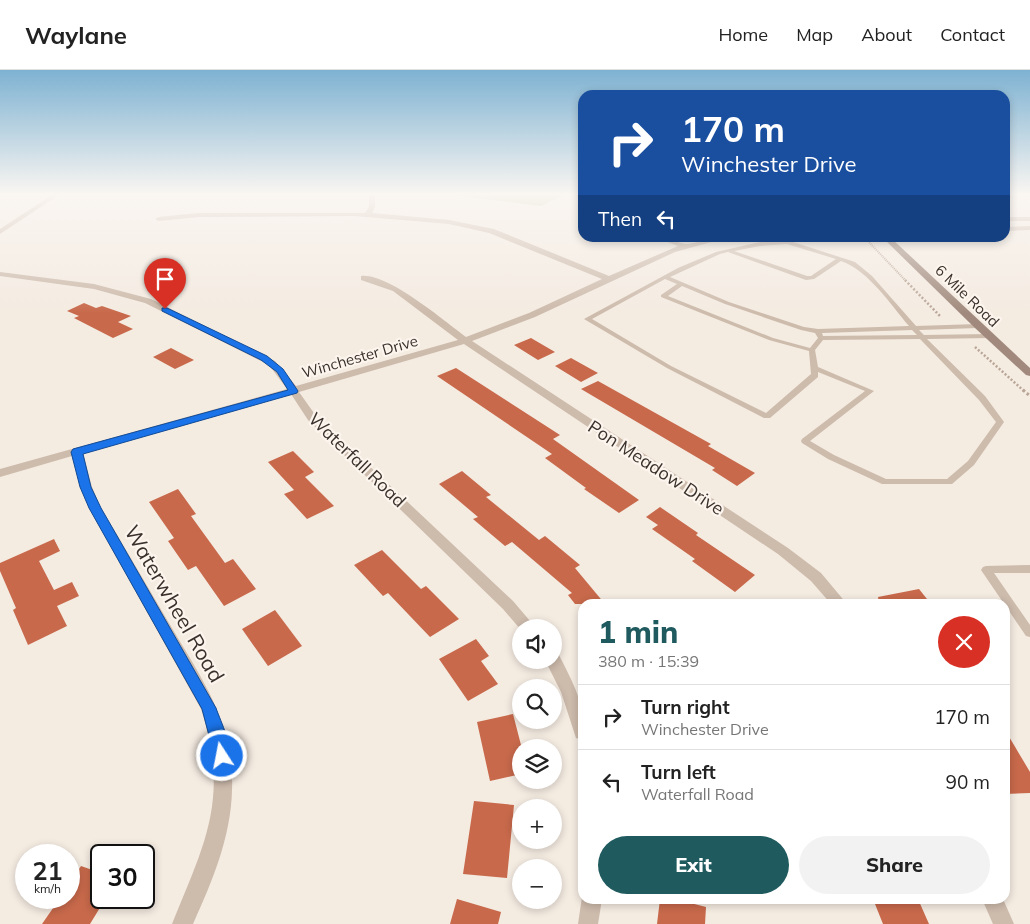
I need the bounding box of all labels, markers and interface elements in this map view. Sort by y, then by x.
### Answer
text: Waylane [25,20,127,50]
text: Home [718,23,768,46]
text: Map [796,23,833,46]
text: About [861,23,912,46]
text: Contact [940,23,1005,46]
text: 170 m [681,107,785,151]
icon: right [598,110,663,175]
text: Winchester Drive [681,150,857,178]
icon: left [652,205,680,233]
text: Then [598,207,642,231]
pin [144,258,186,309]
street label: 6 Mile Road [931,260,1003,331]
icon: arrive [151,265,179,293]
street label: Winchester Drive [300,331,420,382]
street label: Waterfall Road [304,407,411,512]
street label: Pon Meadow Drive [584,415,729,520]
street label: Waterwheel Road [119,520,230,687]
text: 1 min [598,613,678,651]
button: close [938,616,990,668]
map controls [512,619,562,909]
button: sound [512,619,562,669]
text: 380 m · 15:39 [598,651,699,671]
button: search [512,679,562,729]
text: Turn right [641,695,730,719]
icon: right [598,703,626,731]
text: 170 m [934,705,990,729]
text: Winchester Drive [641,719,769,739]
position arrow [195,729,247,781]
button: layers [512,739,562,789]
text: Turn left [641,760,716,784]
icon: left [598,768,626,796]
text: 90 m [946,770,990,794]
text: Waterfall Road [641,784,754,804]
button: + [512,799,562,849]
button: Exit [598,836,789,894]
button: Share [799,836,990,894]
speed limit sign: 30 [90,844,155,909]
text: 21 [32,855,63,886]
button: − [512,859,562,909]
text: km/h [34,881,61,896]

